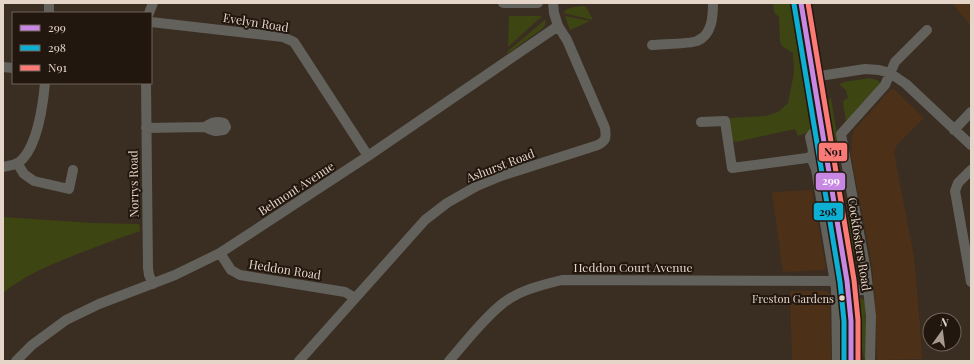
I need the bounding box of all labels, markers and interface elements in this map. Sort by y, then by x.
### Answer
street label: Evelyn Road [222,9,290,35]
legend [12,12,152,84]
text: 299 [48,19,66,35]
text: 298 [48,39,66,55]
text: N91 [48,59,68,75]
line badge: N91 [818,142,848,162]
text: N91 [824,144,842,159]
street label: Ashurst Road [463,145,536,186]
street label: Norrys Road [124,150,142,218]
street label: Belmont Avenue [255,157,337,219]
line badge: 299 [815,172,846,191]
text: 299 [822,173,840,188]
street label: Cockfosters Road [845,196,875,292]
line badge: 298 [813,202,844,221]
text: 298 [819,204,837,219]
street label: Heddon Road [248,255,322,283]
street label: Heddon Court Avenue [574,259,692,275]
place label: Freston Gardens [752,291,834,306]
marker: Freston Gardens [837,293,847,303]
north arrow [922,312,962,352]
text: N [939,314,950,330]

